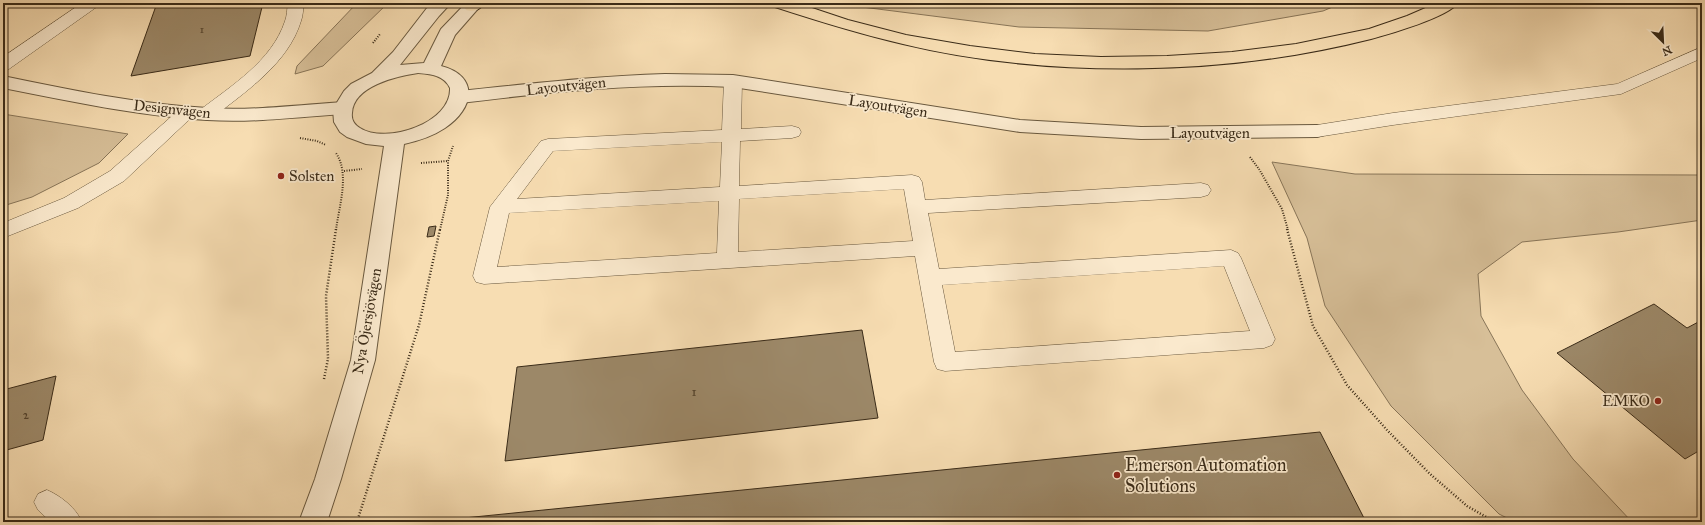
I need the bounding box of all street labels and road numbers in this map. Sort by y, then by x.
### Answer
street label: Layoutvägen [525,73,607,99]
street label: Layoutvägen [847,91,929,121]
street label: Designvägen [133,96,211,122]
street label: Layoutvägen [1170,124,1250,142]
street label: Nya Öjersjövägen [348,266,385,375]

